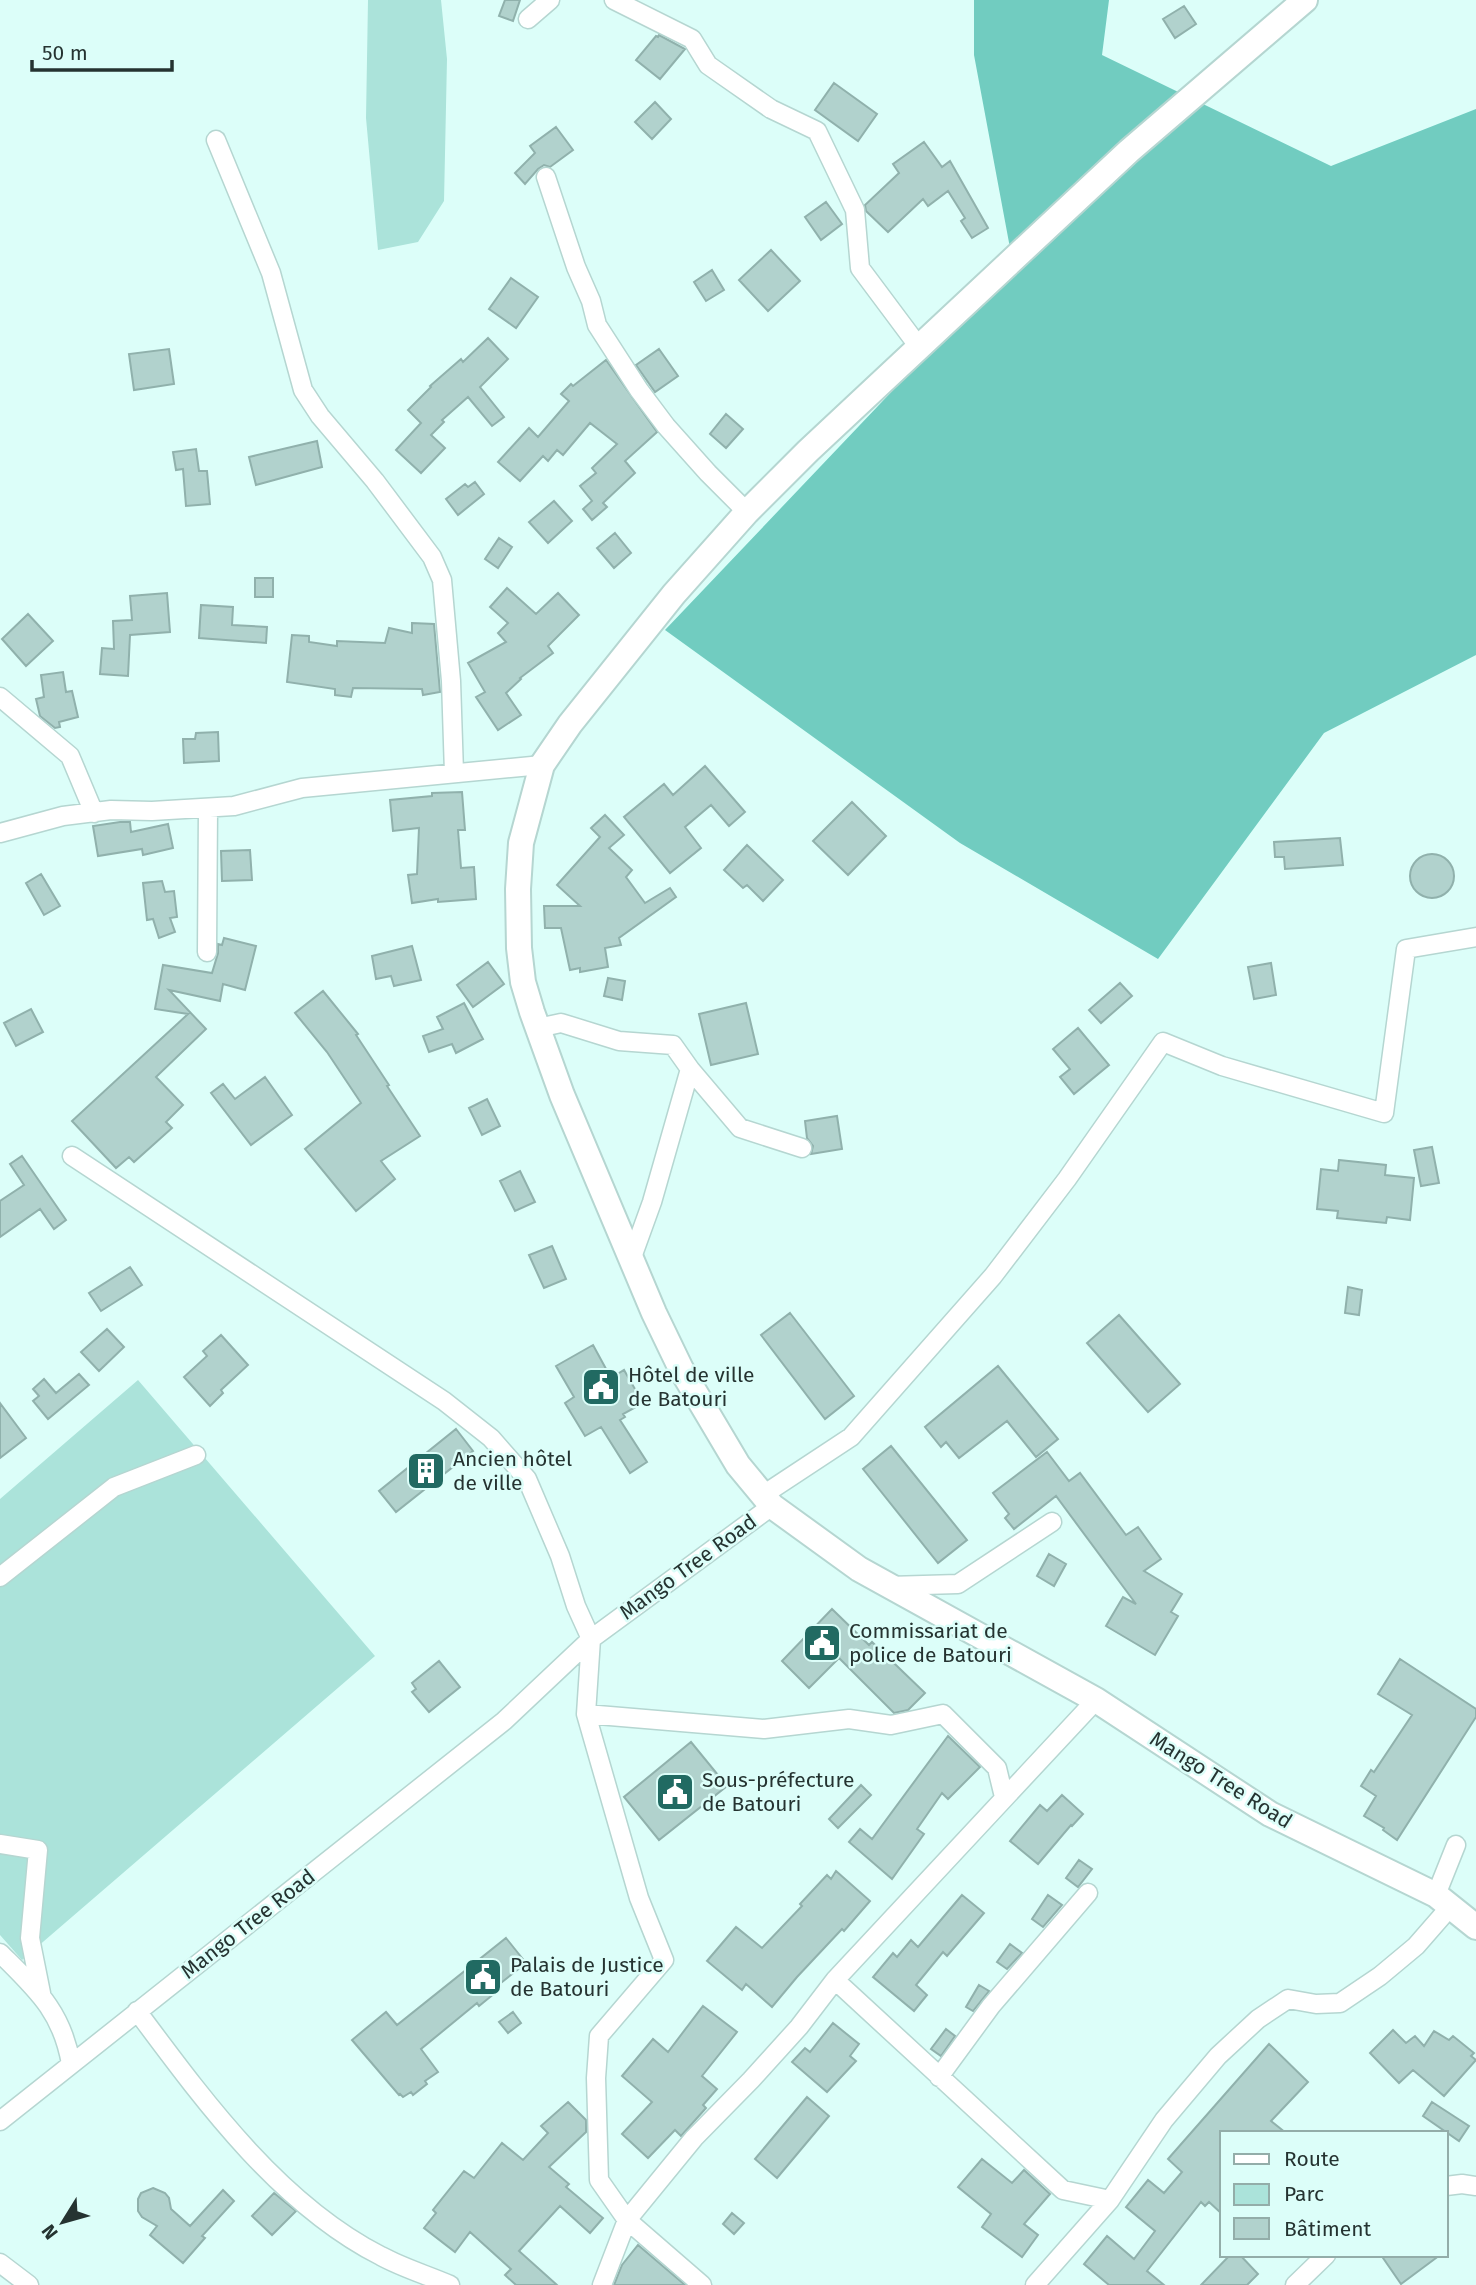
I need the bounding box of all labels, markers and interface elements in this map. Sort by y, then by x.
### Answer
scale bar [32,28,172,72]
text: 50 m [42,40,88,66]
place label: Hôtel de ville de Batouri [628,1362,754,1412]
public building icon: Hôtel de ville de Batouri [580,1366,622,1408]
place label: Ancien hôtel de ville [453,1446,572,1496]
building icon: Ancien hôtel de ville [405,1450,447,1492]
street label: Mango Tree Road [614,1509,762,1625]
place label: Commissariat de police de Batouri [849,1618,1012,1668]
public building icon: Commissariat de police de Batouri [801,1622,843,1664]
street label: Mango Tree Road [1145,1726,1297,1834]
place label: Sous-préfecture de Batouri [702,1767,854,1817]
public building icon: Sous-préfecture de Batouri [654,1771,696,1813]
street label: Mango Tree Road [176,1864,320,1984]
place label: Palais de Justice de Batouri [510,1952,664,2002]
public building icon: Palais de Justice de Batouri [462,1956,504,1998]
legend [1220,2131,1448,2257]
text: Route [1284,2146,1340,2172]
text: Parc [1284,2181,1324,2207]
north arrow [28,2187,98,2257]
text: Bâtiment [1284,2216,1371,2242]
text: N [37,2220,63,2244]

